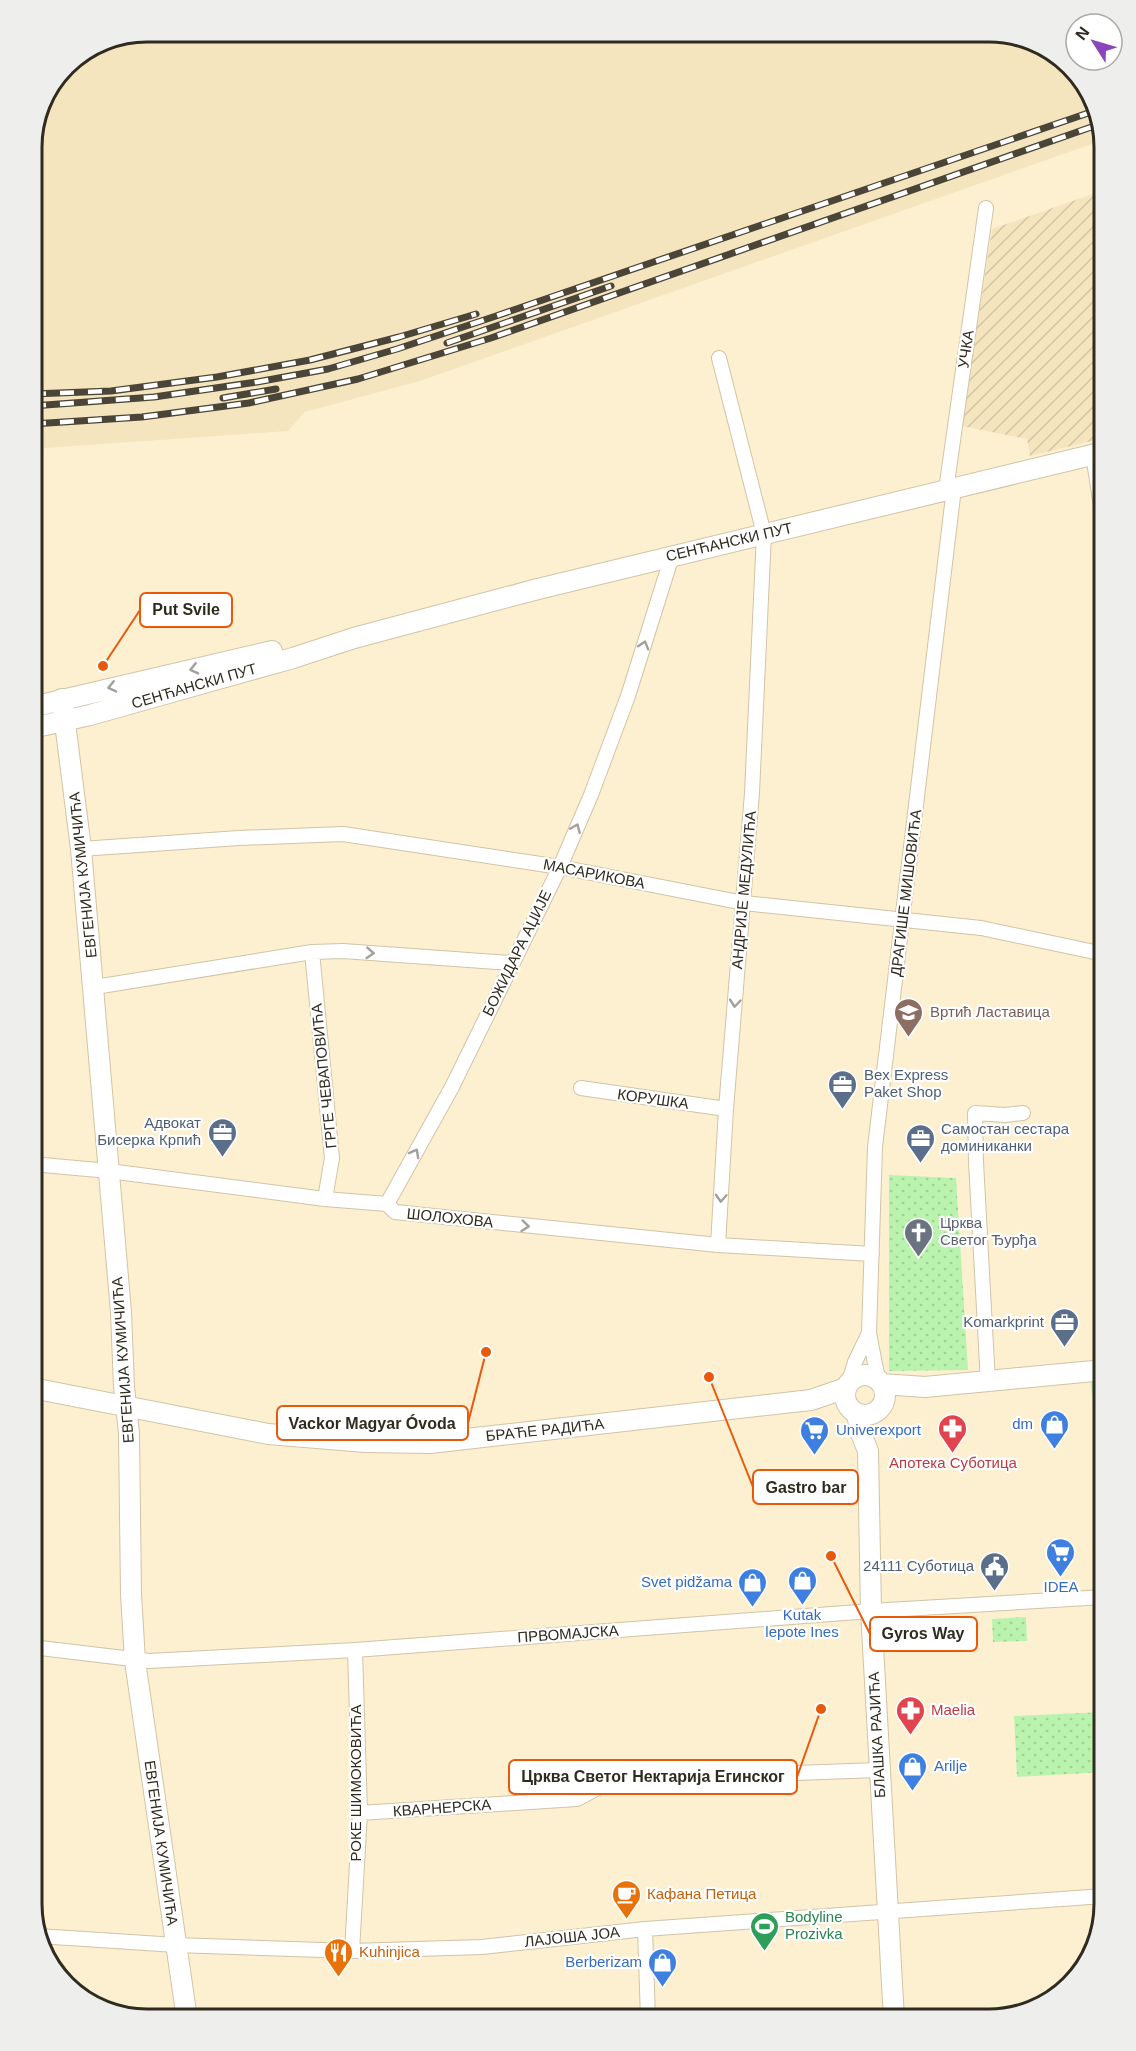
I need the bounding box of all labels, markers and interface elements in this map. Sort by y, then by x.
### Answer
north arrow [1064,12,1124,72]
text: N [1072,24,1093,43]
street label: УЧКА [954,329,977,369]
street label: СЕНЋАНСКИ ПУТ [664,519,794,564]
callout: Put Svile [140,593,232,627]
text: Put Svile [152,601,220,618]
one-way arrow [637,640,649,651]
street label: СЕНЋАНСКИ ПУТ [129,660,258,712]
one-way arrow [189,661,199,674]
one-way arrow [108,680,118,693]
street label: ЕВГЕНИЈА КУМИЧИЋА [65,791,100,959]
street label: ДРАГИШЕ МИШОВИЋА [887,808,924,977]
street label: АНДРИЈЕ МЕДУЛИЋА [728,810,759,970]
one-way arrow [569,824,581,835]
street label: МАСАРИКОВА [542,855,646,892]
street label: БОЖИДАРА АЏИЈЕ [479,887,554,1019]
one-way arrow [366,946,375,959]
school or university icon: Вртић Ластавица [893,996,925,1038]
one-way arrow [729,999,742,1008]
street label: ГРГЕ ЧЕВАПОВИЋА [307,1003,340,1149]
place label: Вртић Ластавица [930,1003,1050,1020]
place label: Bex Express Paket Shop [864,1066,948,1100]
office icon: Bex Express Paket Shop [827,1068,859,1110]
street label: КОРУШКА [616,1085,690,1112]
place label: Адвокат Бисерка Крпић [97,1114,201,1148]
office icon: Адвокат Бисерка Крпић [206,1116,238,1158]
place label: Самостан сестара доминиканки [941,1120,1070,1154]
office icon: Самостан сестара доминиканки [904,1122,936,1164]
one-way arrow [408,1149,419,1159]
one-way arrow [715,1193,728,1202]
street label: ШОЛОХОВА [406,1205,494,1230]
place label: Црква Светог Ђурђа [940,1214,1037,1248]
church icon: Црква Светог Ђурђа [903,1216,935,1258]
one-way arrow [521,1219,530,1232]
street label: ЕВГЕНИЈА КУМИЧИЋА [108,1276,137,1444]
office icon: Komarkprint [1049,1306,1081,1348]
place label: Komarkprint [963,1313,1045,1330]
callout: Vackor Magyar Óvoda [277,1406,468,1440]
shop icon: dm [1038,1408,1070,1450]
pharmacy icon: Апотека Суботица [937,1412,969,1454]
text: Vackor Magyar Óvoda [288,1414,456,1432]
supermarket icon: Univerexport [799,1414,831,1456]
street label: БРАЋЕ РАДИЋА [485,1415,605,1444]
place label: dm [1012,1415,1033,1432]
place label: Univerexport [836,1421,922,1438]
place label: Апотека Суботица [889,1454,1018,1471]
callout: Gastro bar [753,1470,858,1504]
text: Gastro bar [766,1479,846,1496]
supermarket icon: IDEA [1045,1536,1077,1578]
public building icon: 24111 Суботица [979,1550,1011,1592]
place label: 24111 Суботица [863,1557,975,1574]
shop icon: Kutak lepote Ines [786,1564,818,1606]
shop icon: Svet pidžama [737,1566,769,1608]
place label: Svet pidžama [641,1573,733,1590]
place label: IDEA [1043,1578,1079,1595]
place label: Kutak lepote Ines [765,1606,839,1640]
callout: Gyros Way [870,1617,977,1651]
street label: ПРВОМАЈСКА [517,1621,619,1646]
text: Gyros Way [882,1625,965,1642]
street label: БЛАШКА РАЈИЋА [865,1671,888,1799]
pharmacy icon: Maelia [894,1694,926,1736]
place label: Maelia [931,1701,976,1718]
street label: РОКЕ ШИМОКОВИЋА [347,1705,364,1861]
shop icon: Arilje [897,1750,929,1792]
place label: Arilje [934,1757,967,1774]
street label: ЕВГЕНИЈА КУМИЧИЋА [141,1759,182,1927]
callout: Црква Светог Нектарија Егинског [509,1760,797,1794]
text: Црква Светог Нектарија Егинског [521,1768,785,1785]
street label: КВАРНЕРСКА [392,1796,492,1819]
cafe icon: Кафана Петица [610,1878,642,1920]
place label: Кафана Петица [647,1885,757,1902]
place label: Bodyline Prozivka [785,1908,843,1942]
sports icon: Bodyline Prozivka [748,1910,780,1952]
street label: ЛАЈОША ЈОА [523,1923,620,1950]
restaurant icon: Kuhinjica [322,1936,354,1978]
place label: Kuhinjica [359,1943,421,1960]
shop icon: Berberizam [647,1946,679,1988]
place label: Berberizam [565,1953,642,1970]

